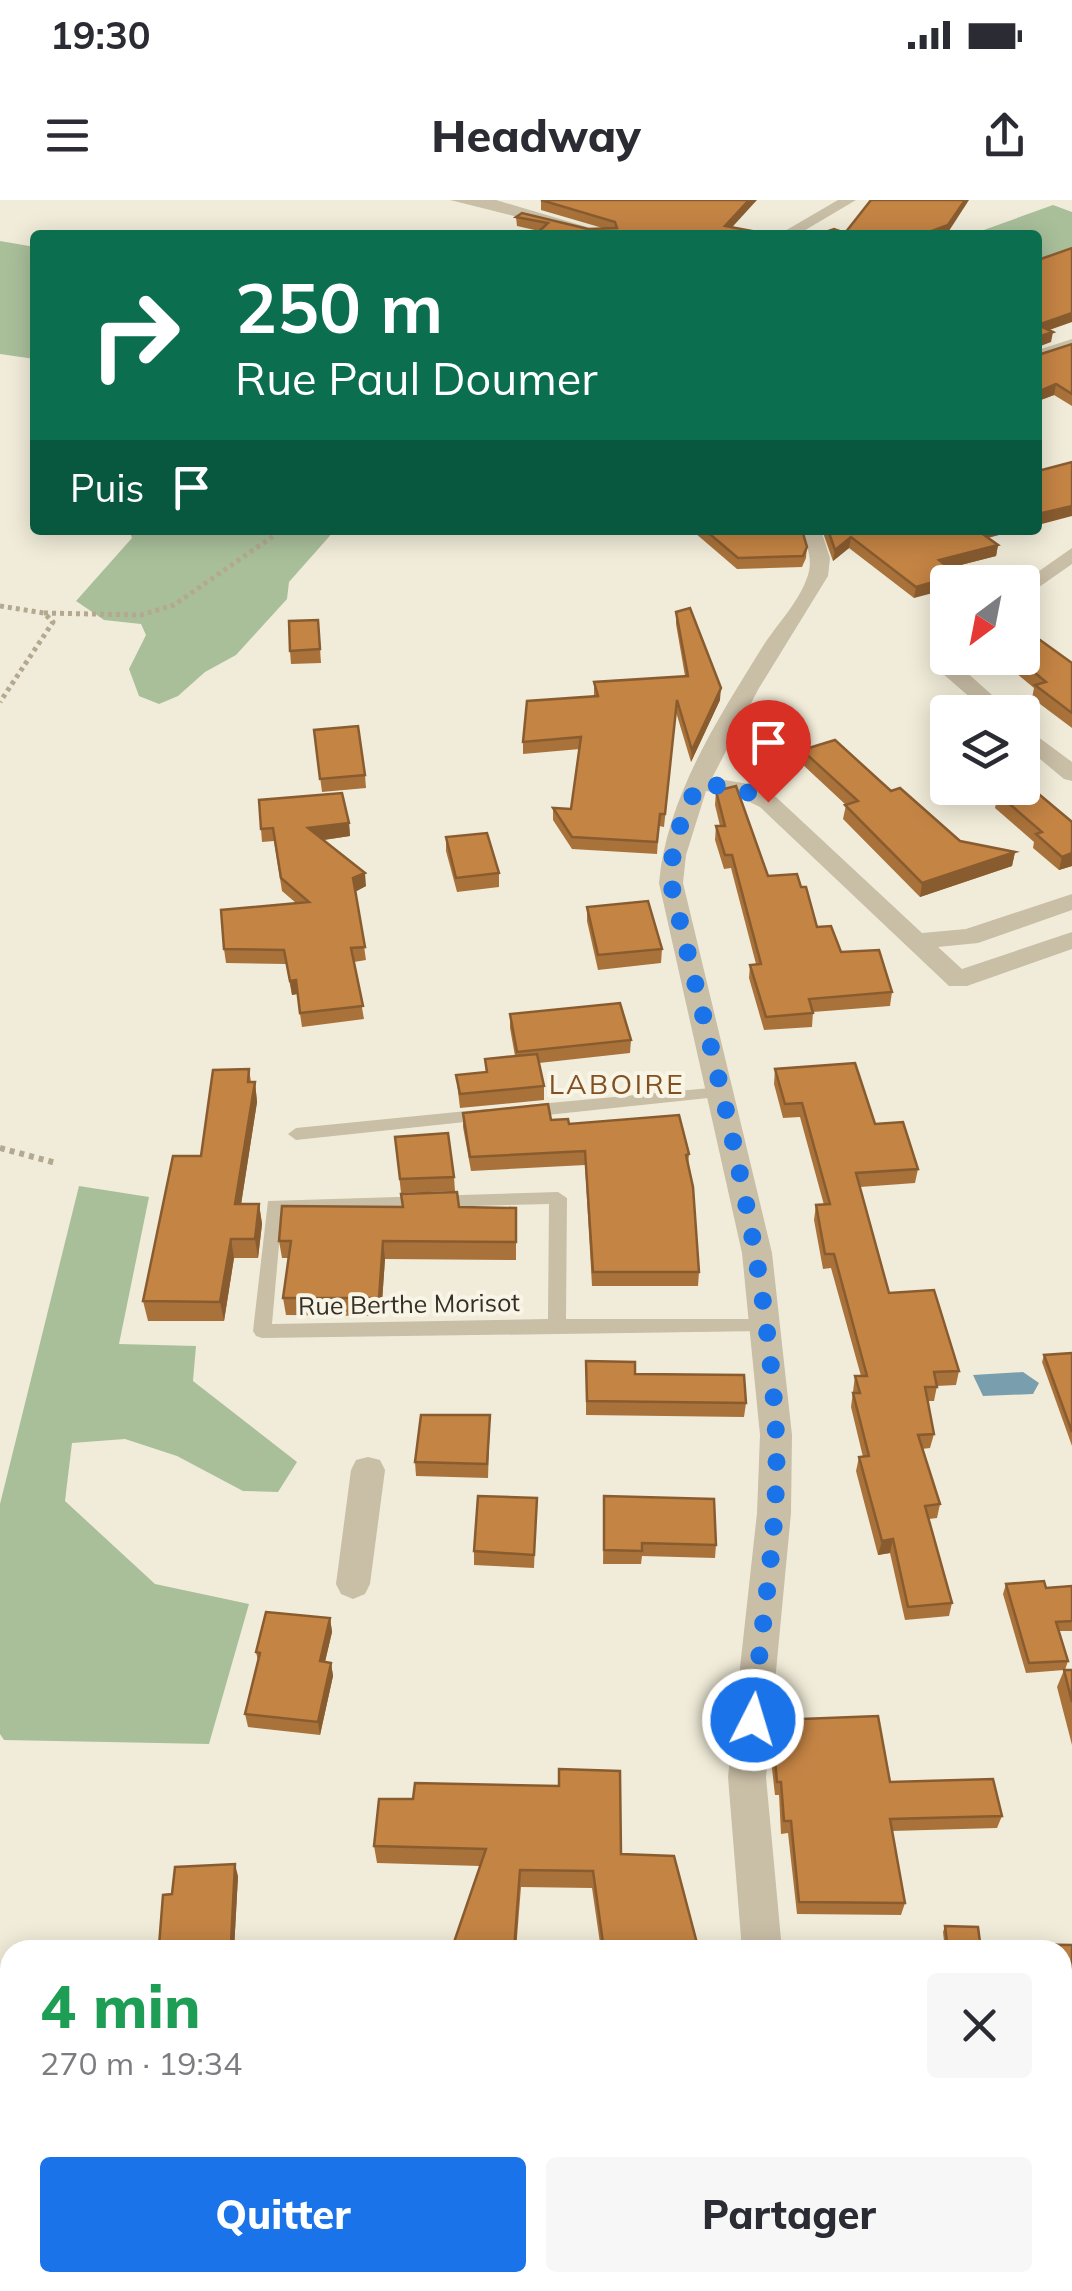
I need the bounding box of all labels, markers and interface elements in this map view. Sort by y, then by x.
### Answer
text: 19:30 [50,11,151,59]
text: Headway [431,107,641,163]
icon: menu [40,108,95,163]
icon: share [977,108,1032,163]
text: 250 m [235,263,443,351]
icon: right [70,270,200,400]
text: Rue Paul Doumer [235,350,598,406]
icon: arrive [164,460,219,515]
text: Puis [70,464,144,512]
north arrow [930,565,1040,675]
map controls [930,565,1040,805]
button: layers [930,695,1040,805]
pin [726,700,811,803]
icon: arrive [741,715,796,770]
district label: LABOIRE [549,1066,685,1101]
street label: Rue Berthe Morisot [298,1286,520,1321]
position arrow [701,1668,805,1772]
text: 4 min [40,1968,201,2043]
button: close [927,1973,1032,2078]
text: 270 m · 19:34 [40,2043,242,2083]
button: Quitter [40,2157,526,2272]
button: Partager [546,2157,1032,2272]

